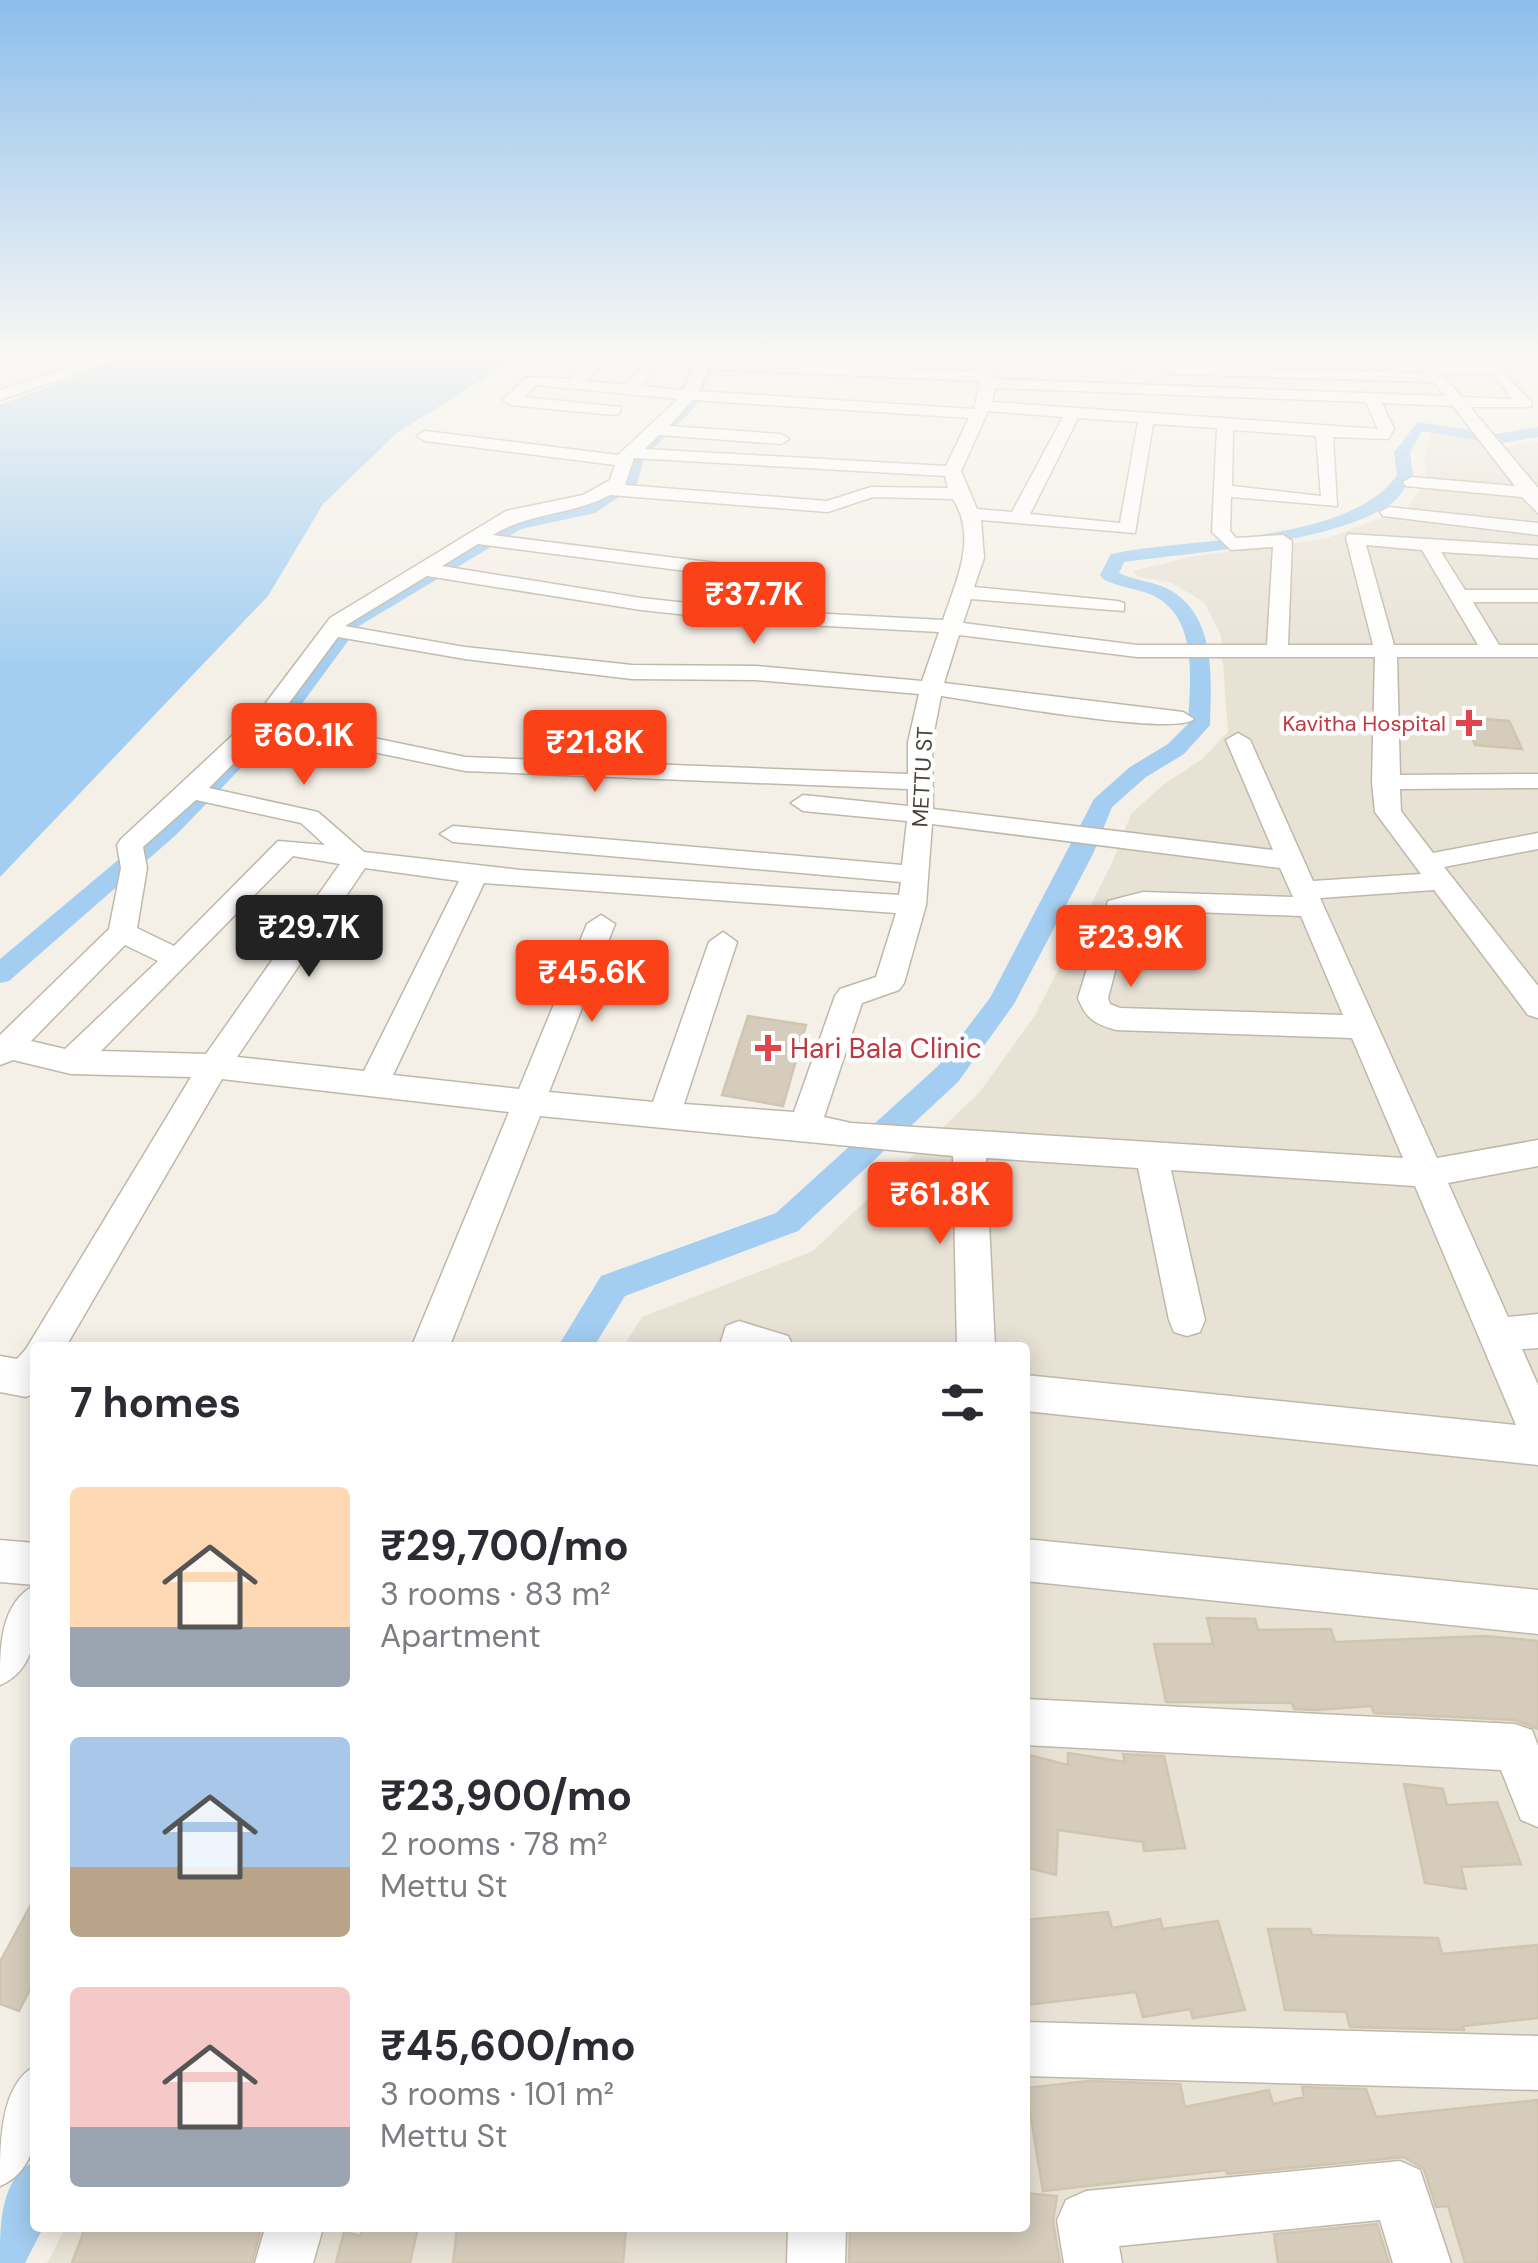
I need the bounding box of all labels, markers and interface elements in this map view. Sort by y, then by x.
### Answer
pin: ₹37.7K [673,562,835,647]
text: ₹37.7K [704,573,804,615]
pin: ₹60.1K [223,703,385,788]
place label: Kavitha Hospital [1282,709,1446,738]
pin: ₹21.8K [514,710,676,795]
marker: Kavitha Hospital [1456,710,1482,736]
text: ₹60.1K [254,714,354,756]
text: ₹21.8K [545,721,645,763]
street label: METTU ST [905,726,940,828]
pin: ₹29.7K [228,895,390,980]
pin: ₹23.9K [1050,905,1212,990]
text: ₹29.7K [258,906,360,948]
text: ₹23.9K [1078,916,1184,958]
pin: ₹45.6K [511,940,673,1025]
text: ₹45.6K [538,951,646,993]
place label: Hari Bala Clinic [790,1030,982,1067]
marker: Hari Bala Clinic [755,1035,781,1061]
pin: ₹61.8K [859,1162,1021,1247]
text: ₹61.8K [890,1173,990,1215]
text: 7 homes [70,1375,241,1430]
icon: filters [935,1375,990,1430]
text: ₹29,700/mo [380,1518,629,1573]
icon: home [150,1527,270,1647]
text: 3 rooms · 83 m² [380,1573,611,1615]
text: Apartment [380,1615,541,1657]
text: ₹23,900/mo [380,1768,632,1823]
icon: home [150,1777,270,1897]
text: 2 rooms · 78 m² [380,1823,608,1865]
text: Mettu St [380,1865,508,1907]
text: ₹45,600/mo [380,2018,636,2073]
icon: home [150,2027,270,2147]
text: 3 rooms · 101 m² [380,2073,614,2115]
text: Mettu St [380,2115,508,2157]

